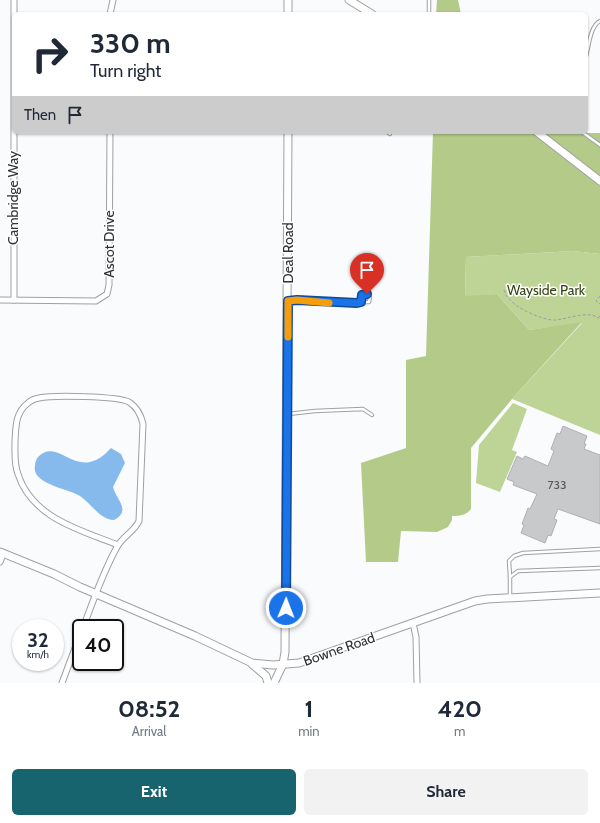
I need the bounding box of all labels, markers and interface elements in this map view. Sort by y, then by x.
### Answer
text: 330 m [90,26,171,60]
icon: right [24,28,76,80]
text: Turn right [90,60,161,82]
icon: arrive [64,104,86,126]
text: Then [24,106,56,124]
street label: Cambridge Way [4,151,22,245]
street label: Ascot Drive [100,210,118,278]
street label: Deal Road [279,223,297,283]
pin [350,253,384,294]
icon: arrive [356,259,378,281]
park label: Wayside Park [507,281,586,299]
house number: 733 [547,477,567,492]
position arrow [265,587,307,629]
speed limit sign: 40 [72,619,124,671]
text: 32 [27,628,49,652]
street label: Bowne Road [301,628,377,670]
text: km/h [27,648,49,661]
text: 08:52 [118,694,180,723]
text: 1 [304,694,313,723]
text: 420 [438,694,482,723]
text: Arrival [132,723,166,739]
text: min [298,723,320,739]
text: m [454,723,465,739]
button: Exit [12,769,296,815]
button: Share [304,769,588,815]

